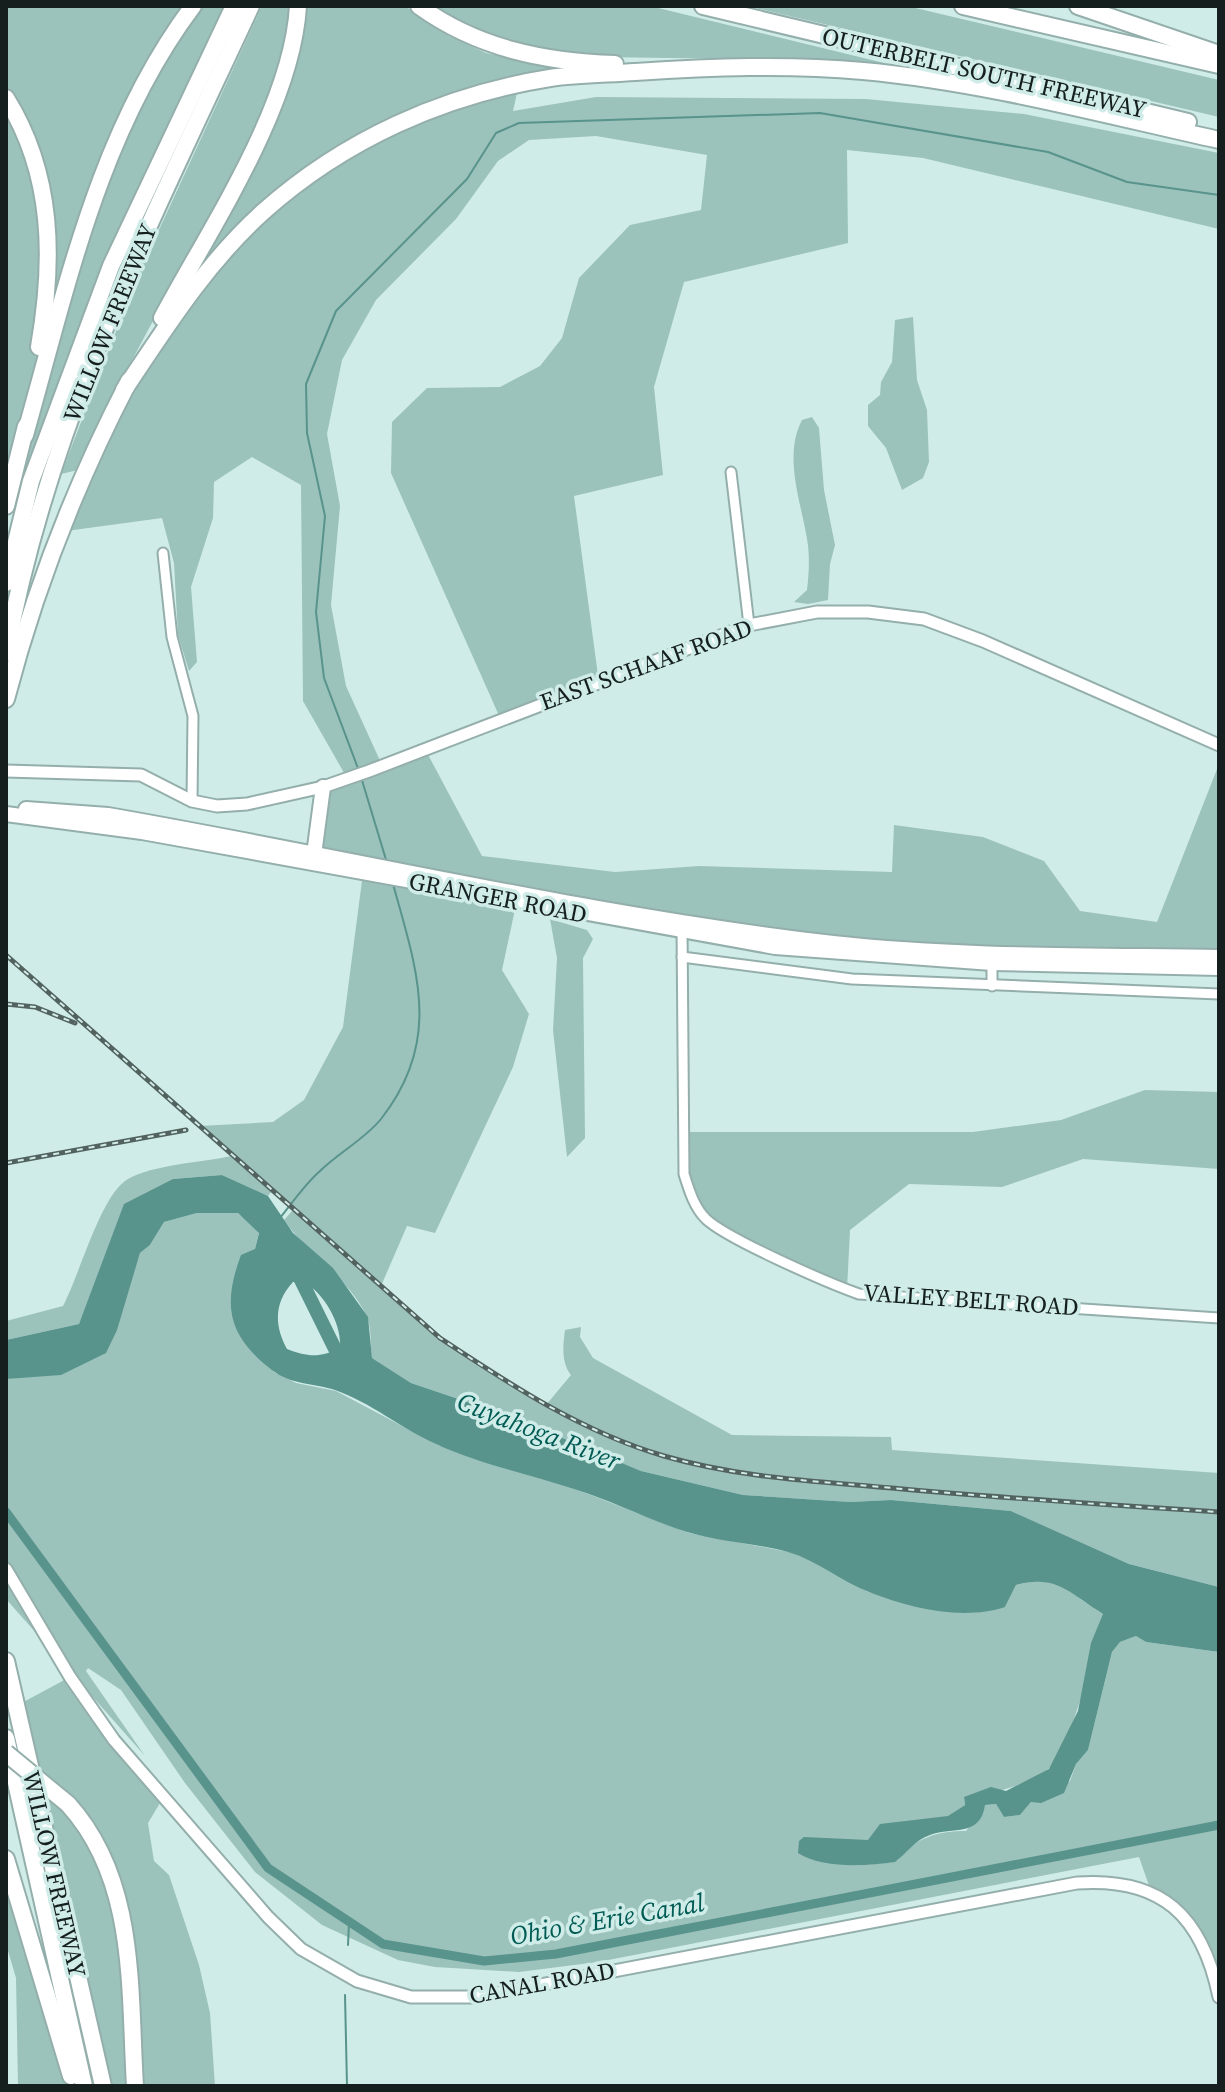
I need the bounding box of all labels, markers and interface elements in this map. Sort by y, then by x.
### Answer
street label: OUTERBELT SOUTH FREEWAY [819,19,1149,126]
street label: WILLOW FREEWAY [55,219,164,427]
street label: EAST SCHAAF ROAD [535,611,757,718]
street label: GRANGER ROAD [406,864,590,931]
street label: VALLEY BELT ROAD [862,1276,1080,1323]
water label: Cuyahoga River [452,1383,626,1479]
street label: WILLOW FREEWAY [15,1767,94,1980]
water label: Ohio & Erie Canal [507,1884,708,1954]
street label: CANAL ROAD [467,1953,617,2012]

